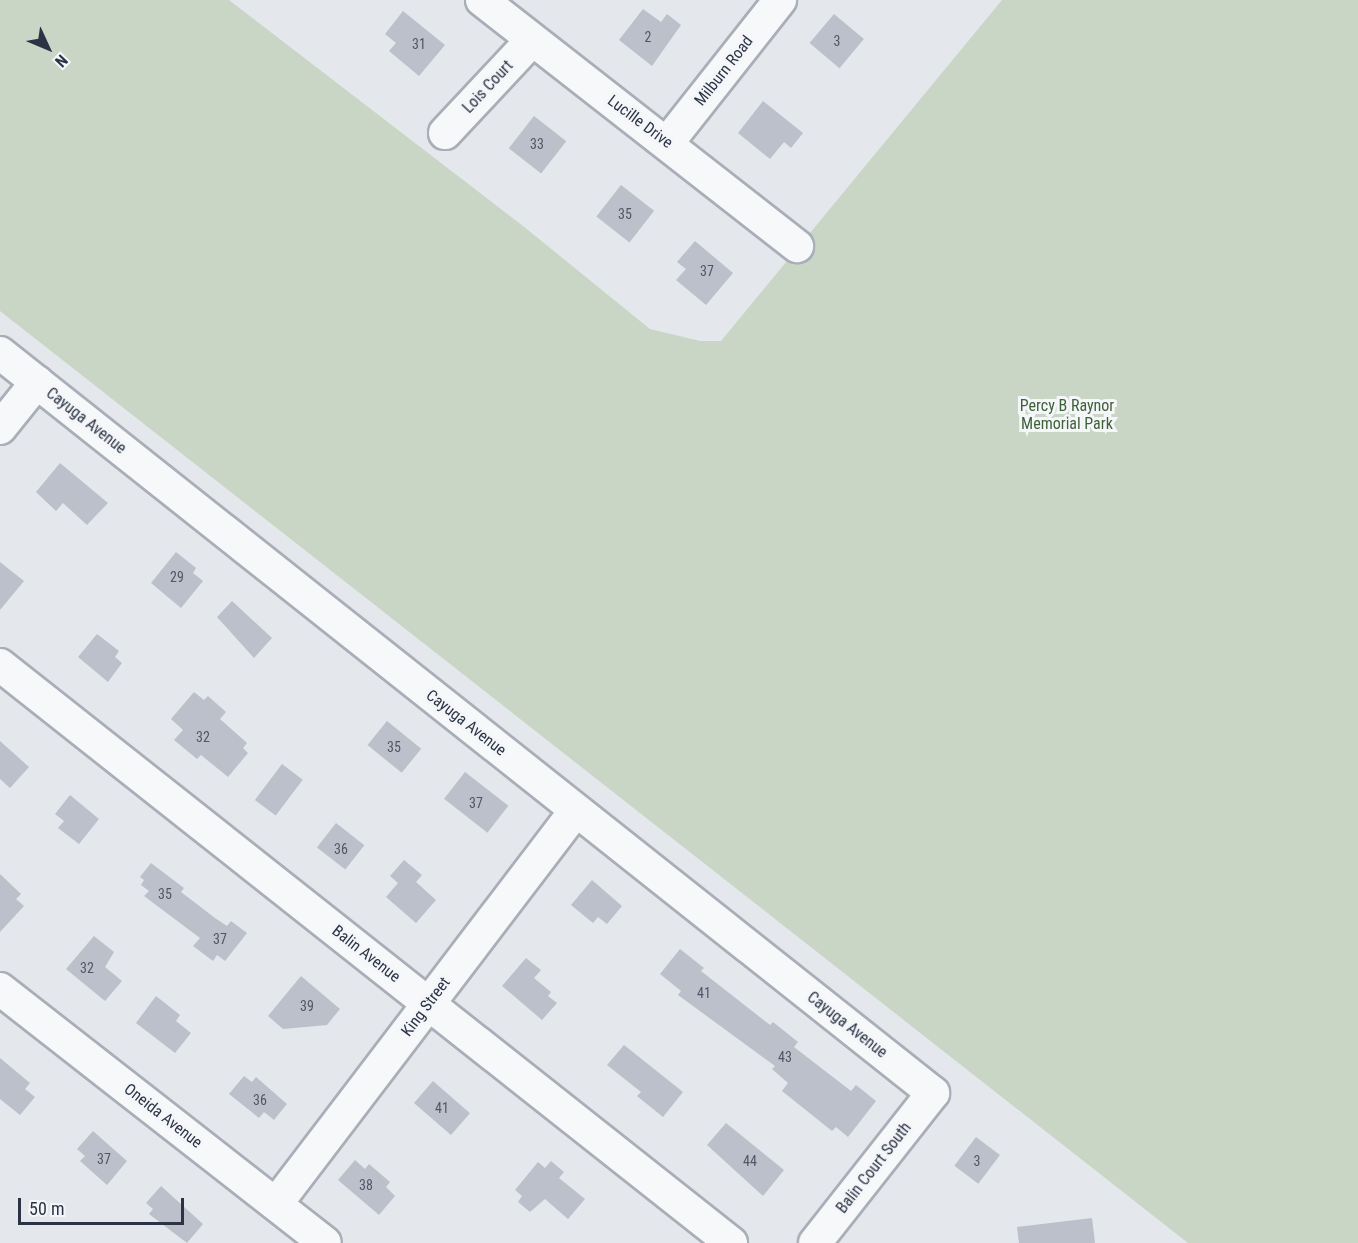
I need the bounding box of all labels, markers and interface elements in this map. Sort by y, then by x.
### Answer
north arrow [18,18,78,78]
house number: 2 [645,29,651,45]
street label: Milburn Road [691,32,757,110]
house number: 3 [834,33,840,49]
house number: 31 [412,36,426,52]
text: N [51,51,72,71]
street label: Lois Court [459,57,517,117]
street label: Lucille Drive [604,91,676,153]
house number: 33 [530,136,544,152]
house number: 35 [618,206,632,222]
house number: 37 [700,263,714,279]
street label: Cayuga Avenue [42,384,130,458]
park label: Percy B Raynor Memorial Park [1020,396,1114,434]
house number: 29 [170,569,184,585]
street label: Cayuga Avenue [422,686,510,760]
house number: 32 [196,729,210,745]
house number: 35 [387,739,401,755]
house number: 37 [469,795,483,811]
house number: 36 [334,841,348,857]
house number: 35 [158,886,172,902]
street label: Balin Avenue [328,921,404,987]
house number: 37 [213,931,227,947]
house number: 32 [80,960,94,976]
street label: King Street [398,974,454,1040]
house number: 41 [697,985,711,1001]
street label: Cayuga Avenue [803,988,891,1062]
house number: 39 [300,998,314,1014]
house number: 43 [778,1049,792,1065]
street label: Oneida Avenue [120,1080,206,1152]
house number: 36 [253,1092,267,1108]
house number: 41 [435,1100,449,1116]
street label: Balin Court South [833,1119,915,1217]
house number: 37 [97,1151,111,1167]
house number: 44 [743,1153,757,1169]
house number: 3 [974,1153,980,1169]
house number: 38 [359,1177,373,1193]
scale bar [21,1186,188,1224]
text: 50 m [29,1198,64,1219]

